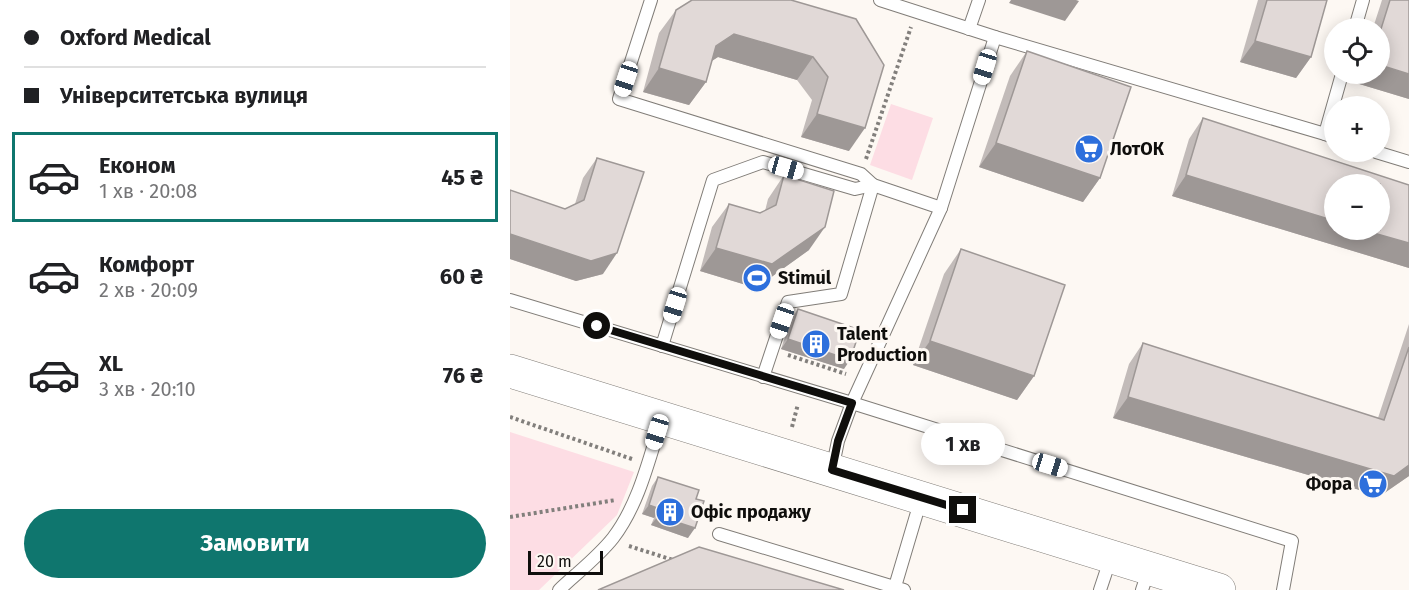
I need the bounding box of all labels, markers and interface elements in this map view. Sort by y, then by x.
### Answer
map controls [1324,18,1390,240]
button: locate [1324,18,1390,84]
text: Oxford Medical [60,24,211,51]
car [971,47,999,87]
car [612,59,640,99]
text: Університетська вулиця [60,82,308,109]
button: + [1324,96,1390,162]
supermarket icon: ЛотОК [1073,133,1105,165]
place label: ЛотОК [1110,138,1165,160]
icon: car [27,150,81,204]
text: Економ [99,152,176,179]
car [766,154,806,182]
text: 45 ₴ [441,164,483,191]
button: − [1324,174,1390,240]
text: 1 хв · 20:08 [99,179,197,203]
icon: car [27,249,81,303]
text: Комфорт [99,251,194,278]
sports icon: Stimul [741,262,773,294]
text: 60 ₴ [440,263,483,290]
place label: Stimul [778,267,832,289]
text: 2 хв · 20:09 [99,278,198,302]
car [661,285,689,325]
car [768,301,796,341]
route start [583,312,610,339]
place label: Talent Production [837,323,927,366]
building icon: Talent Production [800,328,832,360]
icon: car [27,348,81,402]
text: XL [99,350,123,377]
text: 76 ₴ [443,362,483,389]
text: 3 хв · 20:10 [99,377,196,401]
car [643,412,671,452]
callout: 1 хв [921,423,1005,465]
text: 1 хв [945,432,981,456]
car [1030,451,1070,479]
supermarket icon: Фора [1357,468,1389,500]
place label: Фора [1306,473,1352,495]
building icon: Офіс продажу [654,496,686,528]
route end [949,496,976,523]
place label: Офіс продажу [691,501,812,523]
button: Замовити [24,509,486,578]
scale bar [528,548,603,576]
text: 20 m [537,552,572,571]

